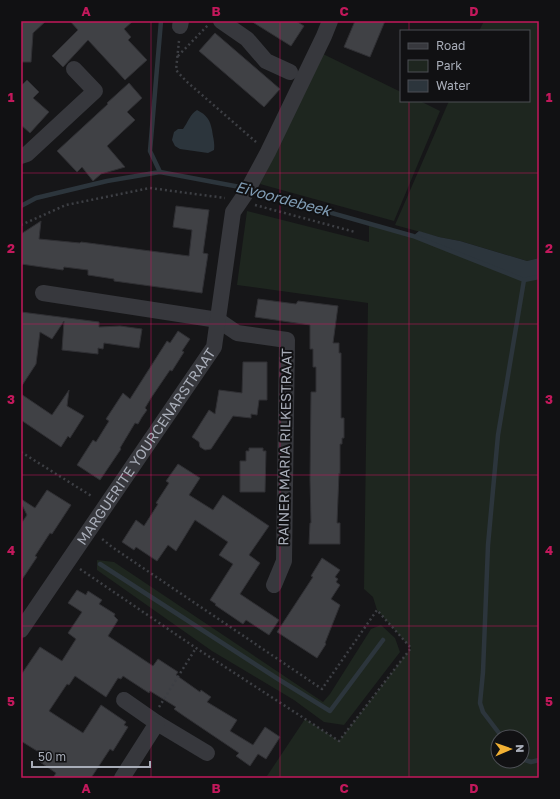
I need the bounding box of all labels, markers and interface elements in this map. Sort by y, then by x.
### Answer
text: A [81,3,91,19]
text: B [211,3,221,19]
text: C [339,3,349,19]
text: D [469,3,479,19]
legend [400,30,530,102]
text: Road [436,38,465,53]
text: Park [436,58,462,73]
text: Water [436,78,470,93]
text: 1 [8,89,15,105]
text: 1 [546,89,553,105]
water label: Eivoordebeek [234,177,334,220]
text: 2 [7,240,15,256]
text: 2 [545,240,553,256]
street label: MARGUERITE YOURCENARSTRAAT [73,344,219,548]
street label: RAINER MARIA RILKESTRAAT [274,348,295,546]
text: 3 [7,391,15,407]
text: 3 [545,391,553,407]
text: 4 [7,542,15,558]
text: 4 [545,542,553,558]
text: 5 [7,693,15,709]
text: 5 [545,693,553,709]
north arrow [490,729,530,769]
scale bar [32,743,150,769]
text: N [514,744,527,753]
text: 50 m [38,749,66,764]
text: A [81,780,91,796]
text: B [211,780,221,796]
text: C [339,780,349,796]
text: D [469,780,479,796]

